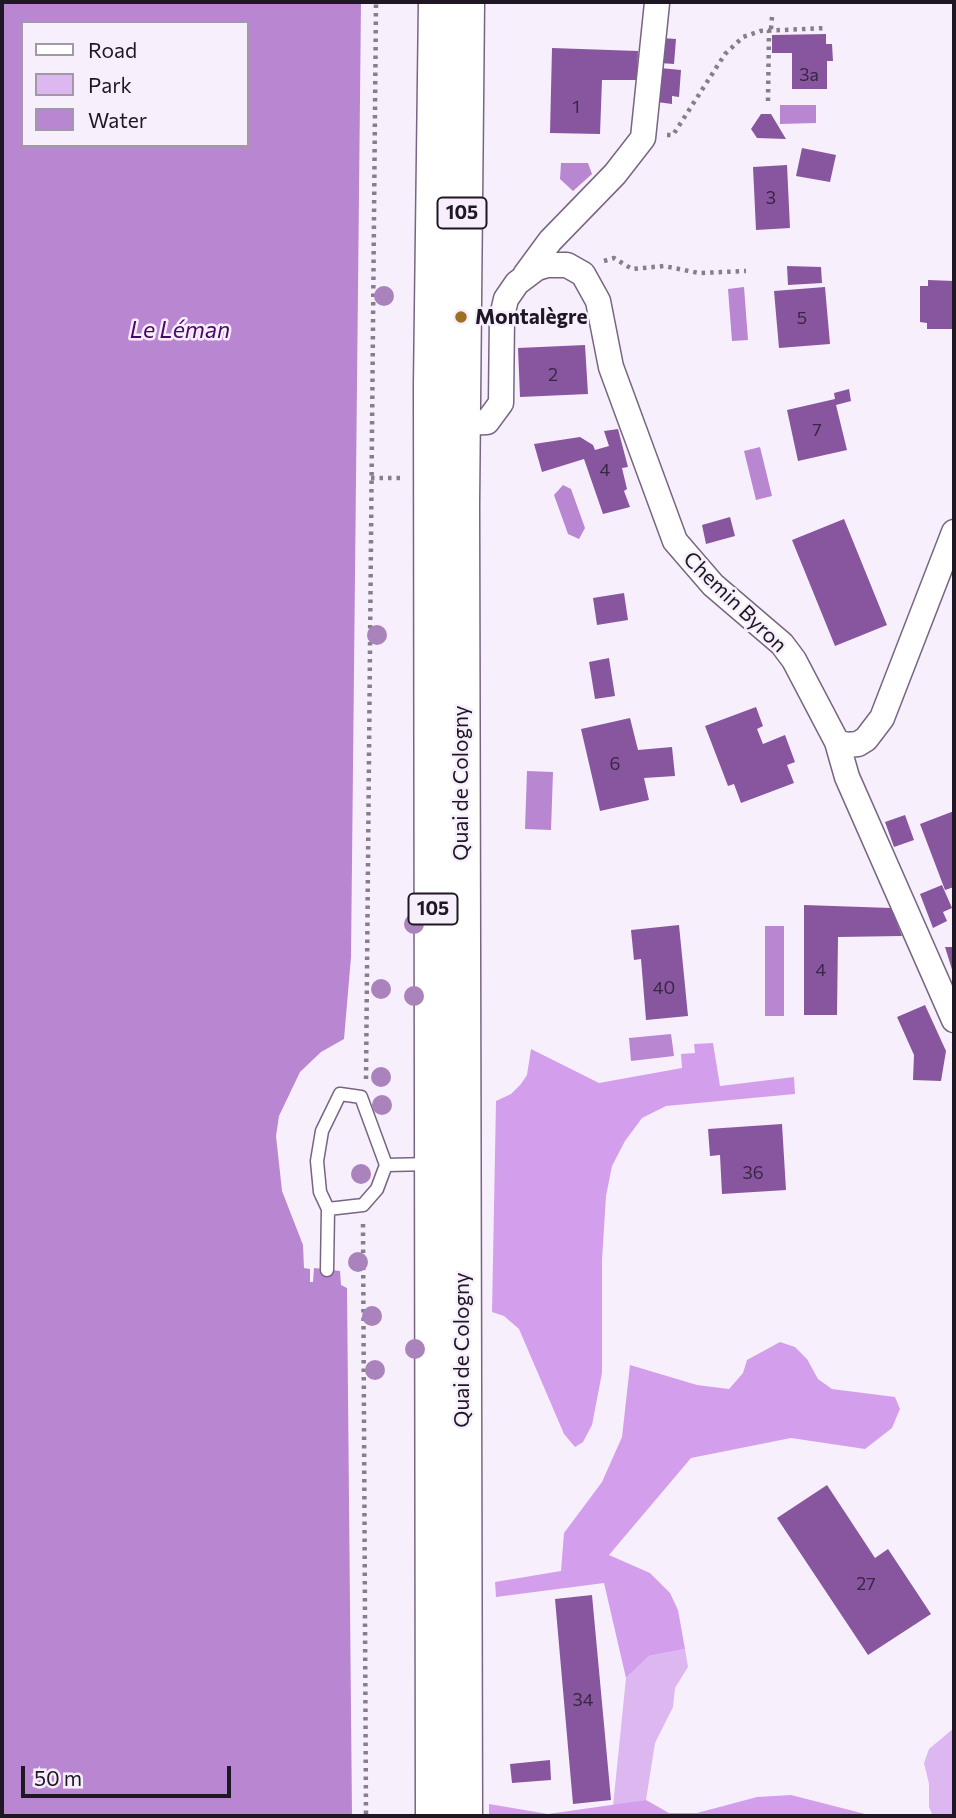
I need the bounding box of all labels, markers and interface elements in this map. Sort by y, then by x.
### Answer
legend [21,21,248,147]
text: Road [88,37,137,62]
house number: 3a [799,64,819,86]
text: Park [88,72,132,97]
house number: 1 [572,96,580,118]
text: Water [88,107,147,132]
house number: 3 [766,187,776,209]
road number: 105 [438,197,486,228]
place label: Montalègre [475,304,587,330]
house number: 5 [797,307,807,329]
marker: Montalègre [453,309,469,325]
water label: Le Léman [130,316,230,344]
house number: 2 [548,364,558,386]
house number: 7 [812,419,822,441]
house number: 4 [600,459,610,481]
street label: Chemin Byron [678,546,792,658]
street label: Quai de Cologny [448,705,474,861]
house number: 6 [610,753,620,775]
road number: 105 [408,894,458,925]
house number: 4 [816,959,826,981]
house number: 40 [653,977,675,999]
house number: 36 [742,1162,764,1184]
street label: Quai de Cologny [449,1272,475,1428]
house number: 27 [856,1573,876,1595]
house number: 34 [572,1689,594,1711]
scale bar [24,1752,234,1796]
text: 50 m [34,1765,82,1790]

